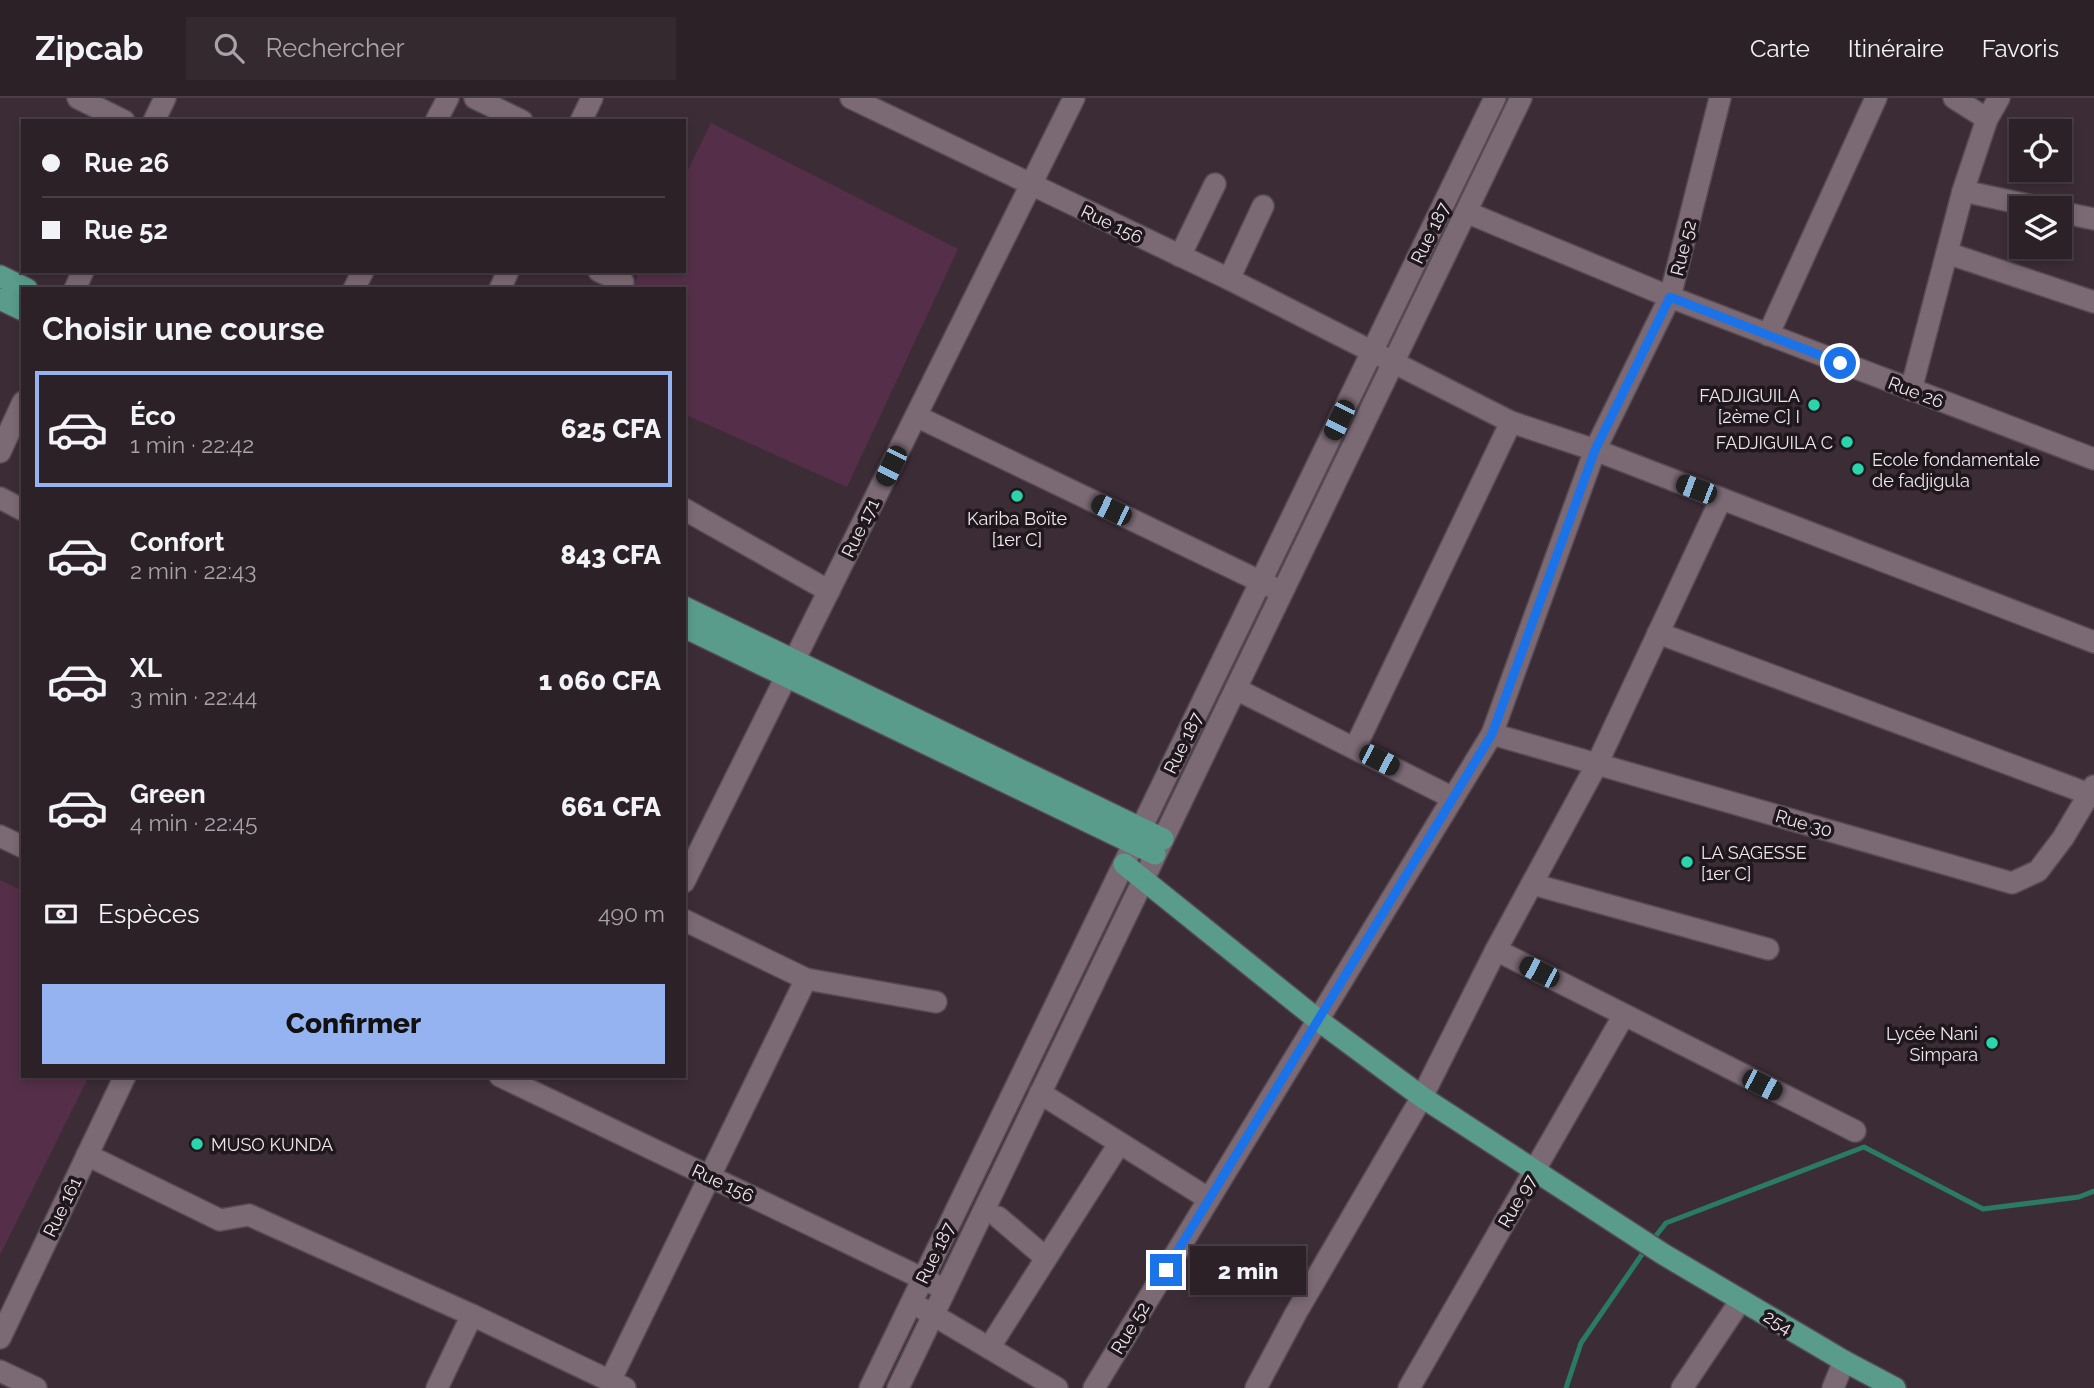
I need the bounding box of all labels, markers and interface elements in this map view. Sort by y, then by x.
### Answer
search box [186,17,676,80]
text: Zipcab [35,29,144,68]
icon: search [210,29,248,67]
text: Rechercher [266,33,405,63]
text: Carte [1750,34,1810,63]
text: Itinéraire [1848,34,1944,63]
text: Favoris [1982,34,2059,63]
map controls [2009,119,2072,259]
button: locate [2009,119,2072,182]
text: Rue 26 [84,148,169,178]
button: layers [2009,196,2072,259]
street label: Rue 187 [1406,199,1454,267]
street label: Rue 156 [1078,200,1146,248]
text: Rue 52 [84,215,168,245]
street label: Rue 52 [1666,218,1700,278]
text: Choisir une course [42,310,325,347]
route start [1824,347,1856,379]
street label: Rue 26 [1885,372,1947,412]
place label: FADJIGUILA [2ème C] I [1699,385,1800,427]
car [1321,397,1358,443]
marker: FADJIGUILA [2ème C] I [1806,397,1822,413]
icon: car [46,398,109,461]
text: Éco [130,401,176,431]
text: 625 CFA [561,414,661,444]
text: 1 min · 22:42 [130,431,254,458]
place label: FADJIGUILA C [1716,432,1833,453]
marker: FADJIGUILA C [1839,434,1855,450]
car [873,443,910,489]
place label: Ecole fondamentale de fadjigula [1872,449,2040,491]
marker: Ecole fondamentale de fadjigula [1850,461,1866,477]
car [1673,472,1720,506]
marker: Kariba Boïte [1er C] [1009,488,1025,504]
car [1088,491,1135,529]
street label: Rue 171 [837,495,883,561]
place label: Kariba Boïte [1er C] [967,508,1068,550]
icon: car [46,524,109,587]
text: Confort [130,527,224,557]
text: 843 CFA [561,540,661,570]
text: 2 min · 22:43 [130,557,257,584]
icon: car [46,650,109,713]
text: XL [130,653,162,683]
text: 1 060 CFA [539,666,661,696]
text: 3 min · 22:44 [130,683,257,710]
street label: Rue 187 [1159,709,1207,777]
car [1356,741,1403,779]
icon: car [46,776,109,839]
text: Green [130,779,206,809]
text: 661 CFA [561,792,661,822]
street label: Rue 30 [1773,805,1835,841]
text: 4 min · 22:45 [130,809,257,836]
place label: LA SAGESSE [1er C] [1701,842,1807,884]
marker: LA SAGESSE [1er C] [1679,854,1695,870]
icon: cash [42,895,80,933]
text: Espèces [98,899,200,929]
text: 490 m [598,900,665,927]
car [1516,953,1563,991]
button: Confirmer [42,984,665,1064]
place label: Lycée Nani Simpara [1886,1023,1978,1065]
marker: Lycée Nani Simpara [1984,1035,2000,1051]
car [1739,1066,1786,1104]
place label: MUSO KUNDA [211,1134,333,1155]
marker: MUSO KUNDA [189,1136,205,1152]
street label: Rue 156 [689,1160,757,1206]
street label: Rue 97 [1494,1171,1541,1231]
street label: Rue 161 [39,1173,86,1240]
street label: Rue 187 [911,1219,959,1287]
callout: 2 min [1190,1246,1306,1294]
route end [1150,1254,1182,1286]
text: 2 min [1218,1257,1278,1284]
street label: Rue 52 [1106,1298,1154,1358]
street label: 254 [1760,1306,1796,1339]

